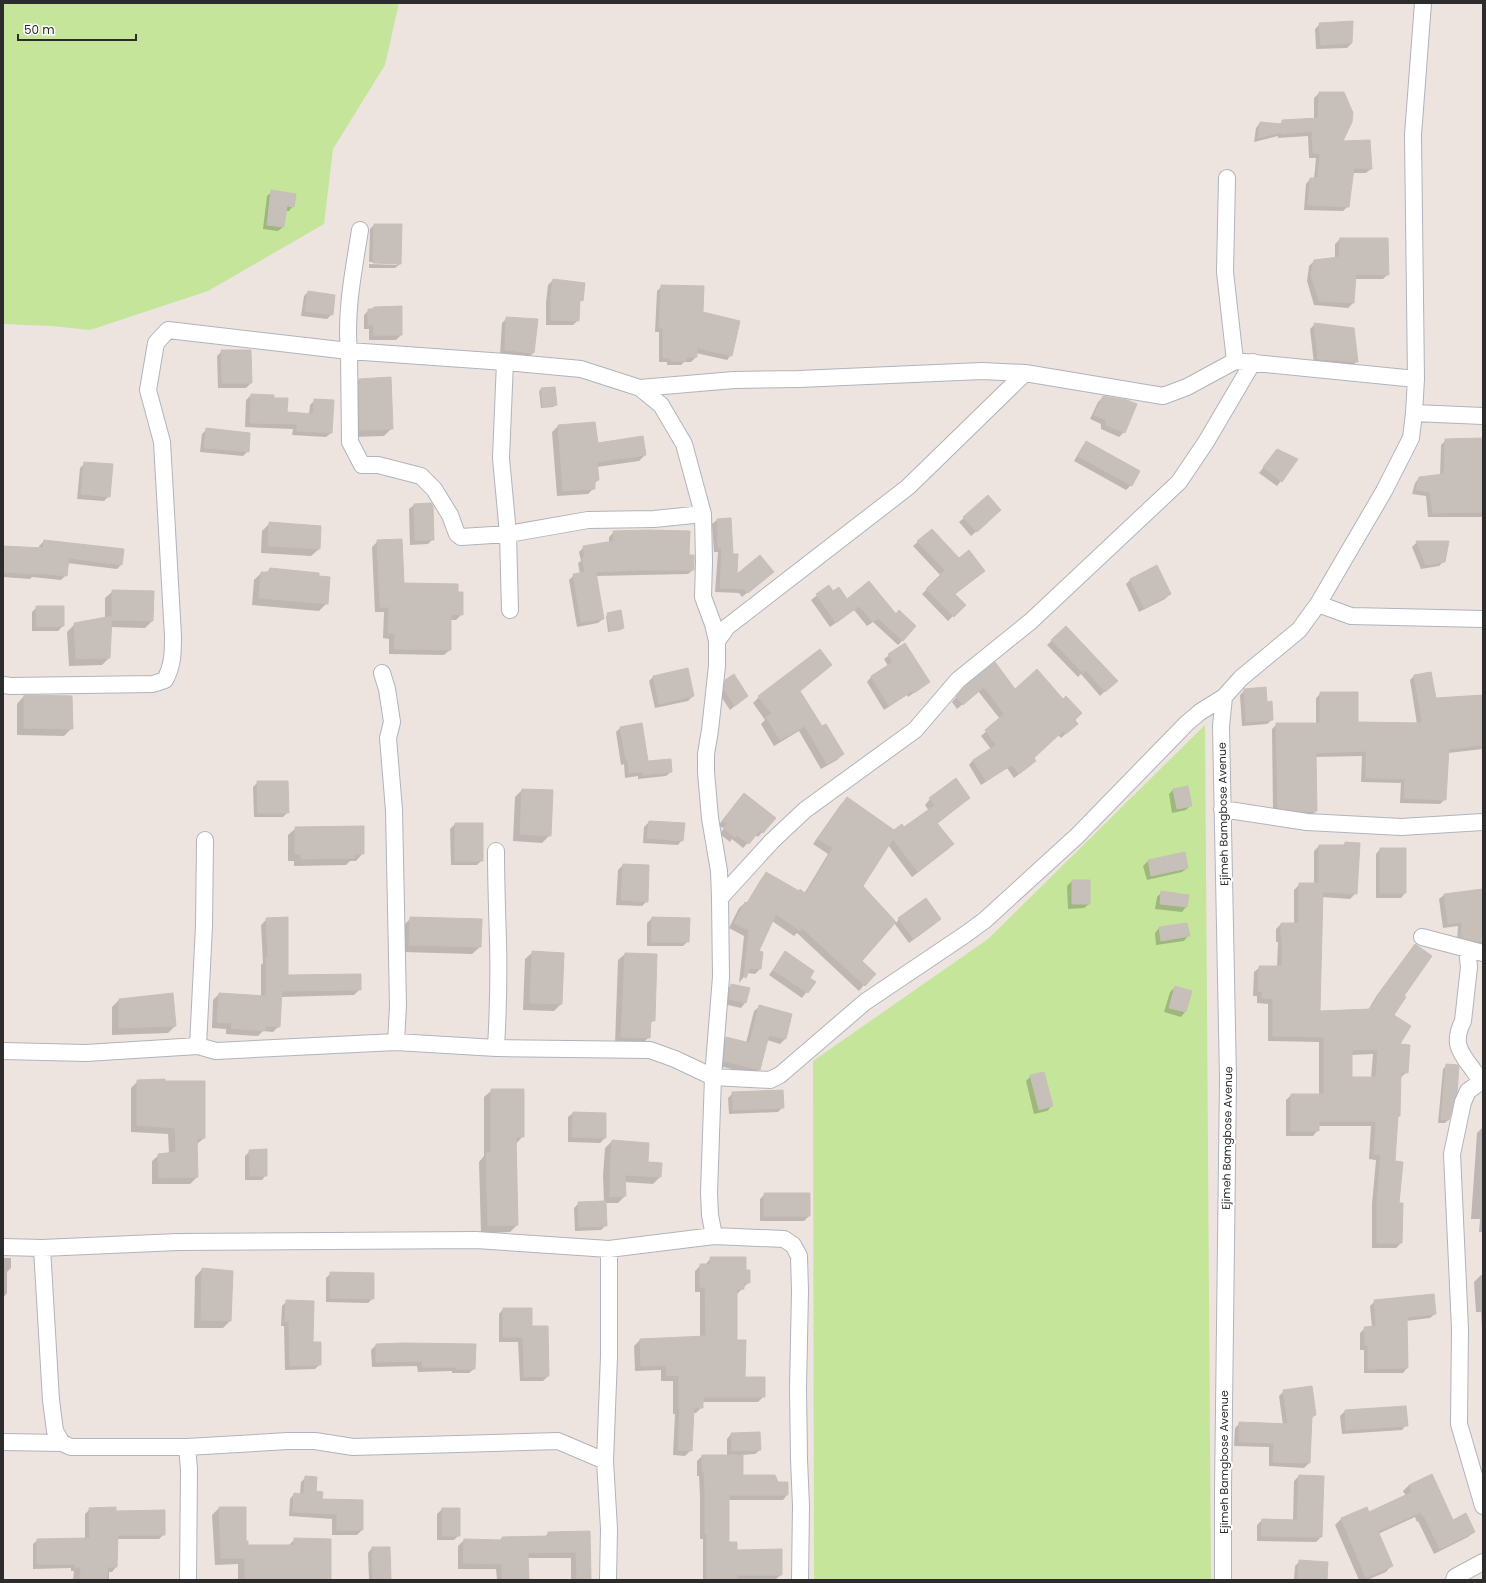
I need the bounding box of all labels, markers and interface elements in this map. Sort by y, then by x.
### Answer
scale bar [18,16,136,42]
text: 50 m [24,21,55,38]
street label: Ejimeh Bamgbose Avenue [1214,742,1232,886]
street label: Ejimeh Bamgbose Avenue [1218,1066,1236,1210]
street label: Ejimeh Bamgbose Avenue [1216,1390,1232,1534]

